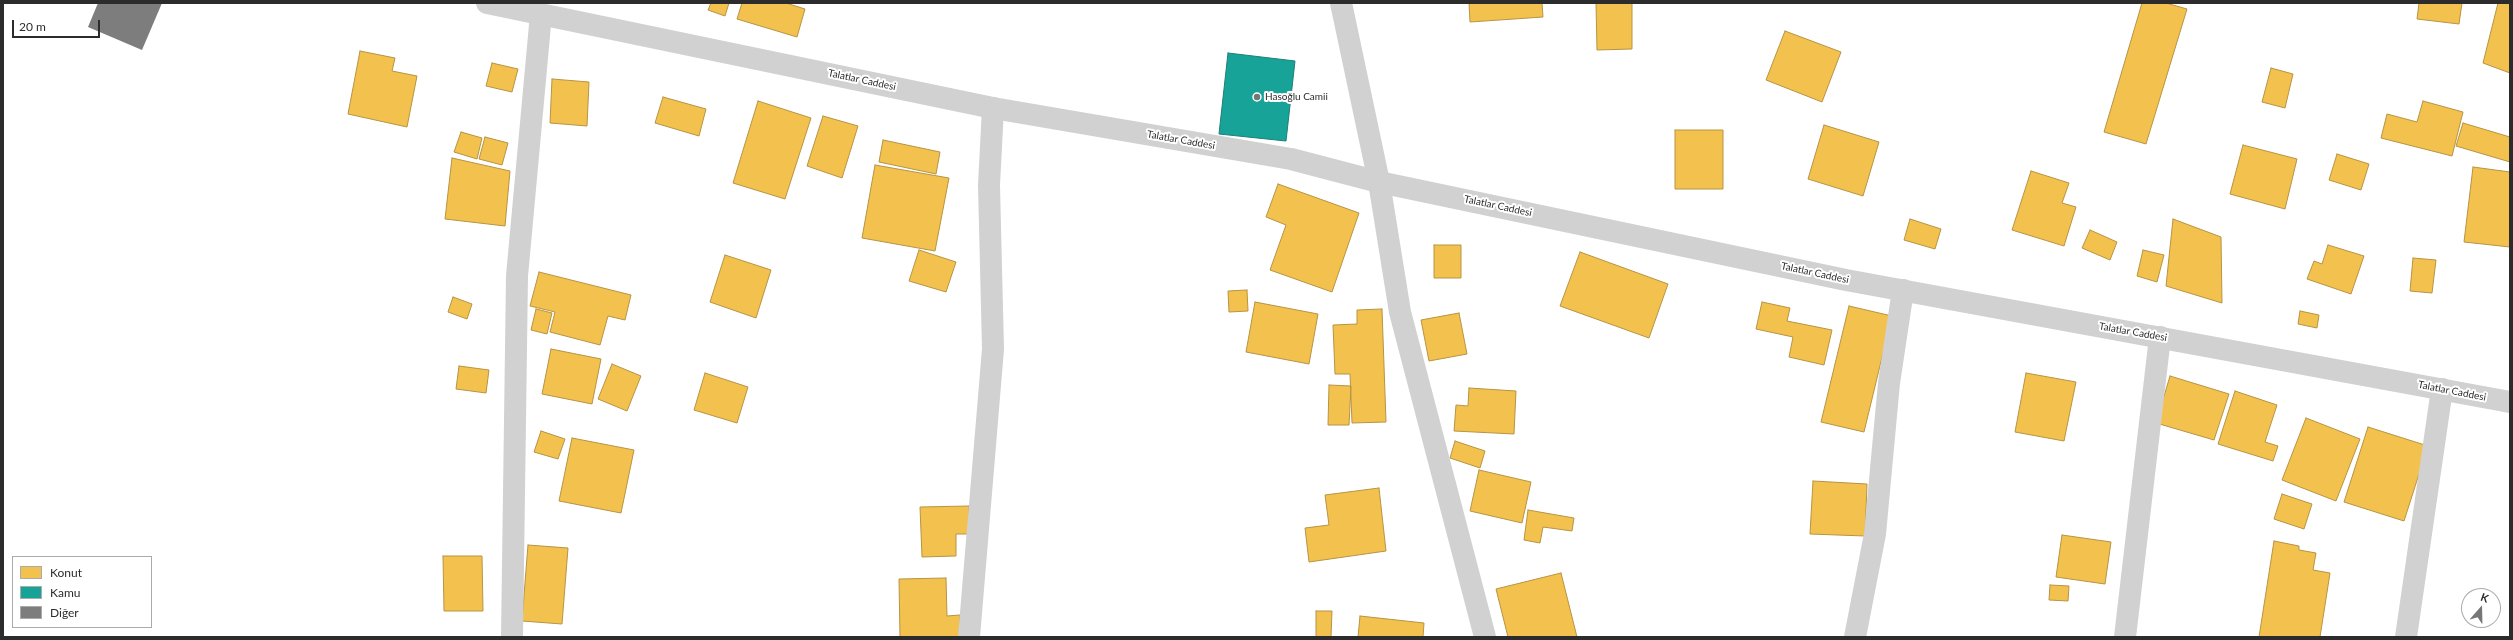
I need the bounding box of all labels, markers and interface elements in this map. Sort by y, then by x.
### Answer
scale bar [14,12,102,38]
text: 20 m [19,19,46,34]
street label: Talatlar Caddesi [827,67,897,93]
place label: Hasoğlu Camii [1265,91,1328,103]
marker: Hasoğlu Camii [1252,92,1262,102]
street label: Talatlar Caddesi [1146,128,1216,152]
street label: Talatlar Caddesi [1463,193,1533,219]
street label: Talatlar Caddesi [1780,260,1850,286]
street label: Talatlar Caddesi [2098,320,2168,344]
street label: Talatlar Caddesi [2417,379,2487,403]
legend [12,556,152,628]
text: Konut [50,565,82,580]
text: Kamu [50,585,80,600]
north arrow [2461,588,2501,628]
text: K [2479,590,2491,605]
text: Diğer [50,605,79,620]

